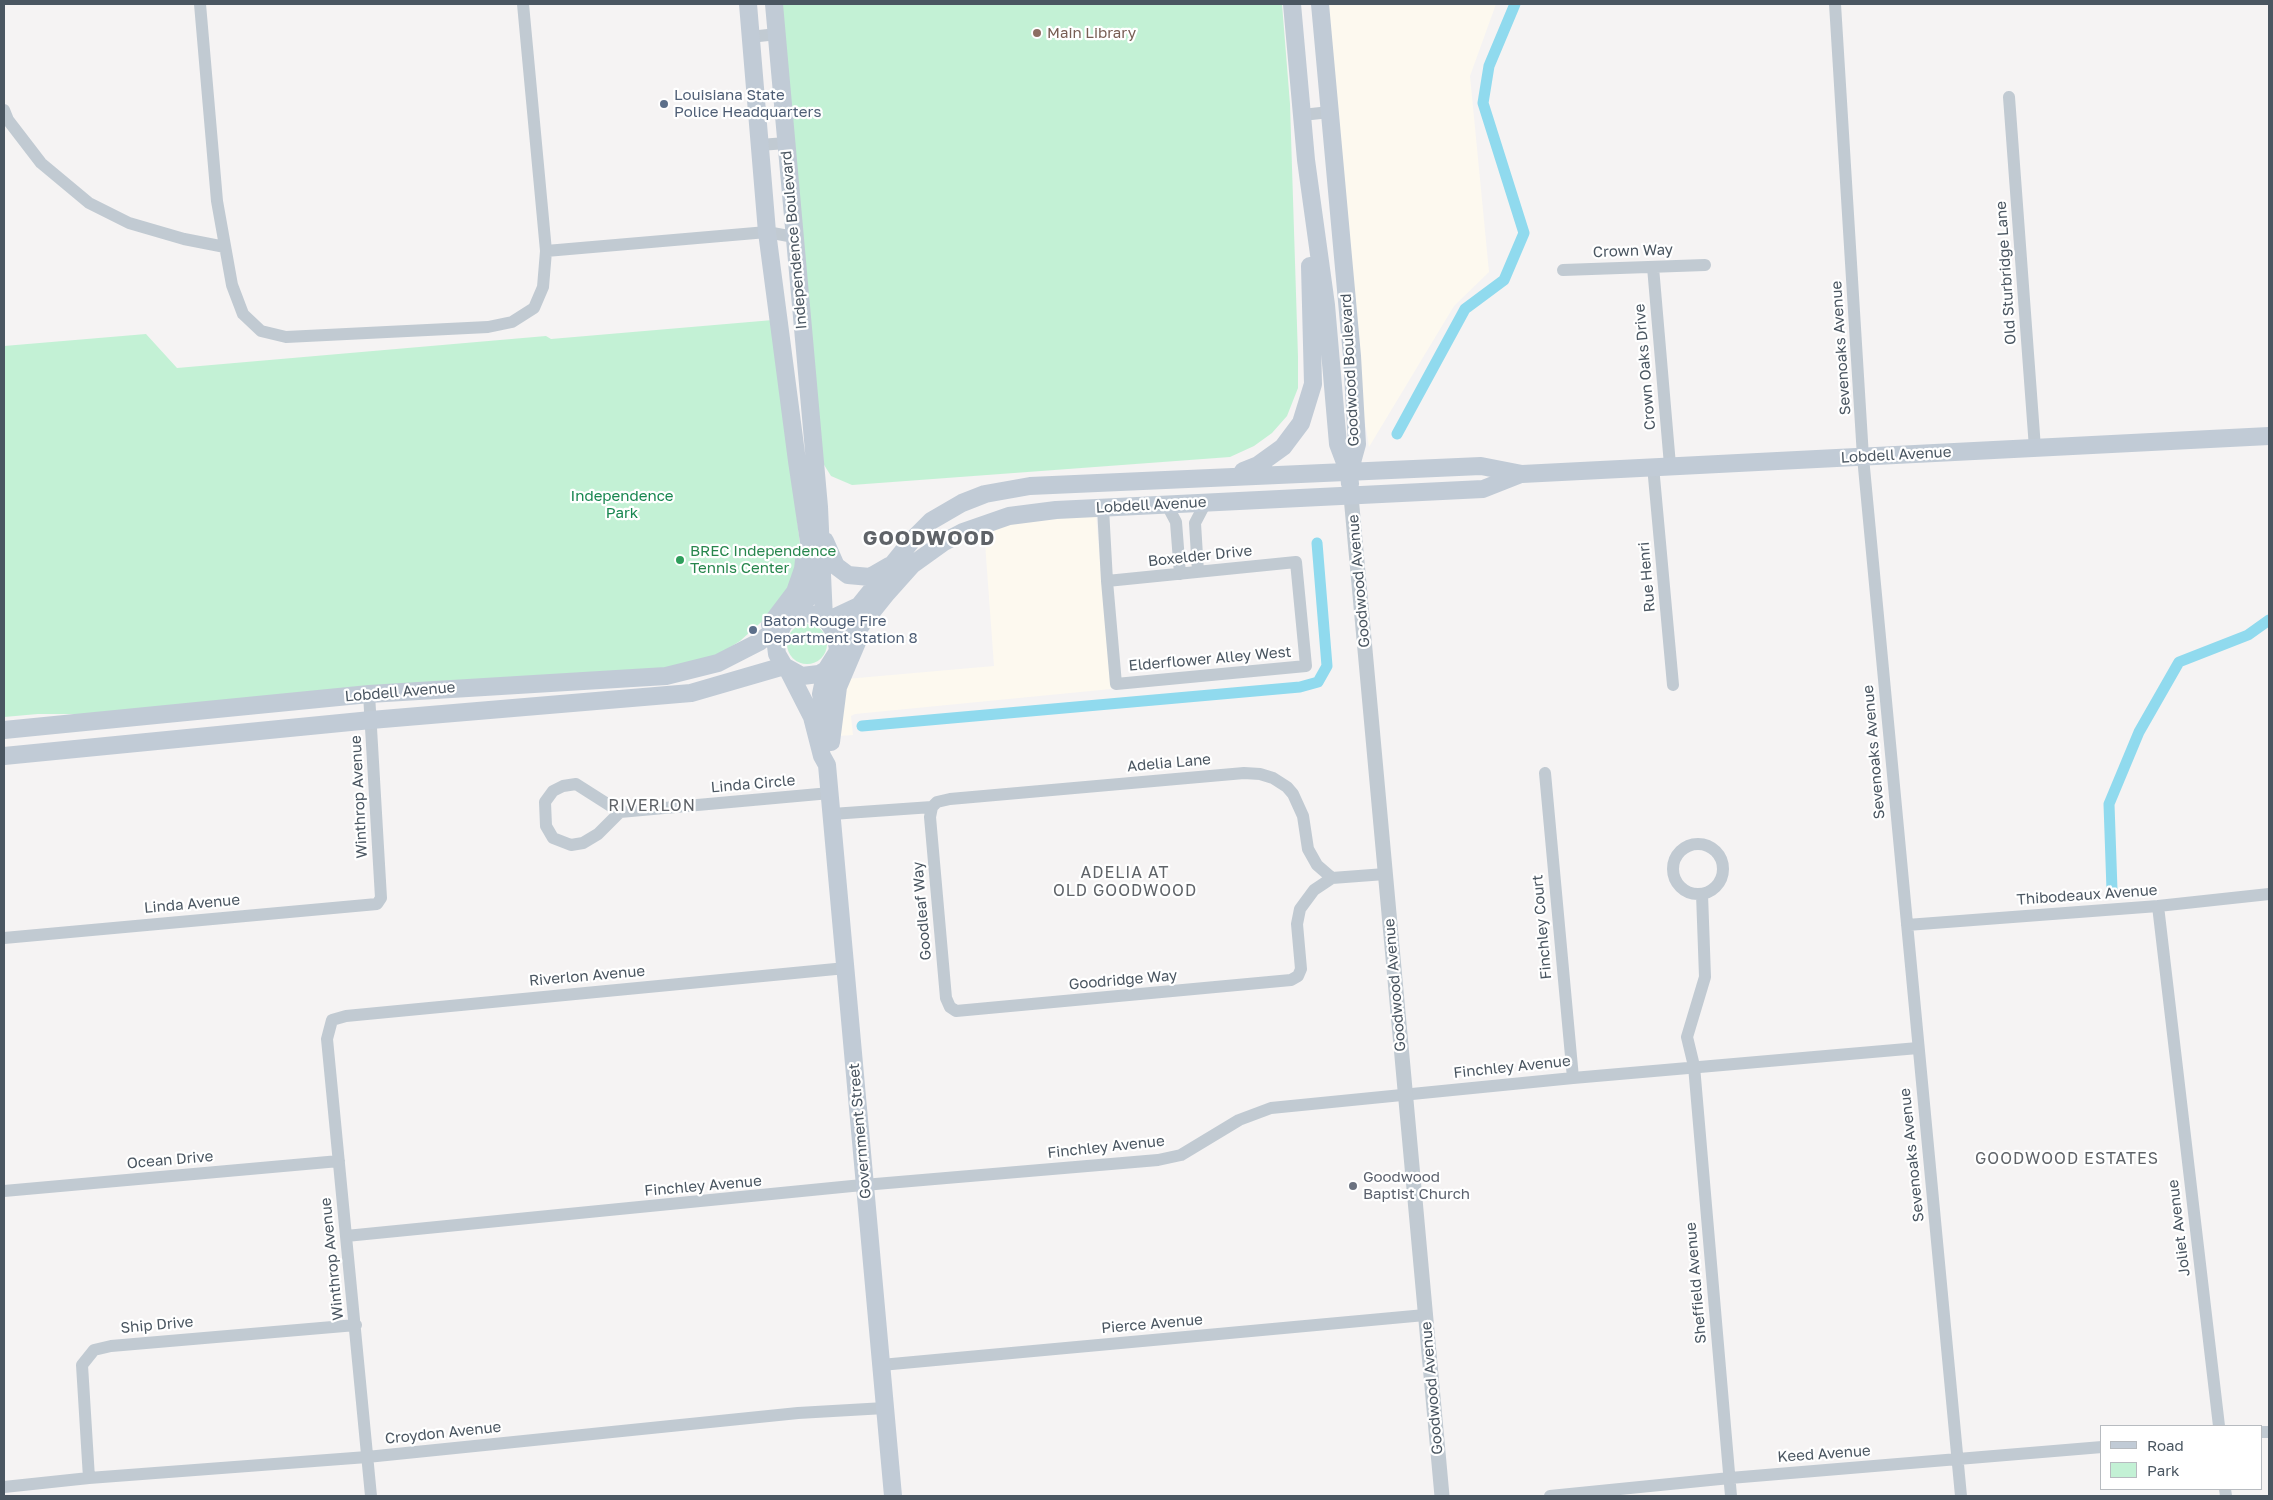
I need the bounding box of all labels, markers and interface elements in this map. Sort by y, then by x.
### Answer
place label: Main Library [1047,24,1136,42]
marker: Main Library [1031,27,1043,39]
place label: Louisiana State Police Headquarters [674,86,821,121]
marker: Louisiana State Police Headquarters [658,98,670,110]
street label: Independence Boulevard [777,150,811,330]
street label: Old Sturbridge Lane [1992,201,2020,345]
street label: Crown Way [1593,241,1673,261]
street label: Sevenoaks Avenue [1827,280,1855,416]
street label: Goodwood Boulevard [1337,293,1363,447]
street label: Crown Oaks Drive [1631,303,1659,431]
street label: Lobdell Avenue [1840,443,1952,467]
park label: Independence Park [570,487,674,522]
street label: Lobdell Avenue [1095,493,1207,517]
street label: Goodwood Avenue [1344,514,1374,648]
district label: GOODWOOD [862,527,996,551]
street label: Rue Henri [1635,541,1659,613]
place label: BREC Independence Tennis Center [690,542,836,577]
street label: Boxelder Drive [1147,542,1253,570]
marker: BREC Independence Tennis Center [674,554,686,566]
place label: Baton Rouge Fire Department Station 8 [763,612,918,647]
marker: Baton Rouge Fire Department Station 8 [747,624,759,636]
street label: Elderflower Alley West [1128,643,1292,675]
street label: Lobdell Avenue [344,678,456,706]
street label: Sevenoaks Avenue [1859,684,1889,820]
street label: Winthrop Avenue [347,735,371,859]
street label: Adelia Lane [1126,750,1212,776]
street label: Linda Circle [710,771,796,797]
district label: RIVERLON [607,796,697,816]
street label: Goodleaf Way [909,861,935,961]
district label: ADELIA AT OLD GOODWOOD [1051,863,1199,901]
street label: Finchley Court [1528,874,1556,980]
street label: Thibodeaux Avenue [2016,881,2158,909]
street label: Linda Avenue [143,891,241,917]
street label: Goodwood Avenue [1380,918,1410,1052]
street label: Riverlon Avenue [528,962,646,990]
street label: Goodridge Way [1068,966,1178,994]
street label: Finchley Avenue [1453,1052,1571,1082]
street label: Government Street [845,1062,875,1200]
street label: Sevenoaks Avenue [1896,1087,1928,1223]
street label: Finchley Avenue [1047,1132,1165,1162]
street label: Ocean Drive [126,1147,214,1173]
district label: GOODWOOD ESTATES [1973,1149,2161,1169]
place label: Goodwood Baptist Church [1363,1168,1470,1203]
street label: Finchley Avenue [644,1172,762,1200]
street label: Joliet Avenue [2164,1178,2194,1278]
marker: Goodwood Baptist Church [1347,1180,1359,1192]
street label: Winthrop Avenue [317,1197,347,1321]
street label: Sheffield Avenue [1682,1222,1710,1344]
street label: Pierce Avenue [1100,1311,1204,1337]
street label: Ship Drive [120,1313,194,1337]
street label: Goodwood Avenue [1417,1321,1447,1455]
street label: Croydon Avenue [384,1418,502,1448]
legend [2100,1425,2263,1490]
text: Road [2147,1436,2184,1454]
street label: Keed Avenue [1777,1442,1871,1466]
text: Park [2147,1461,2179,1479]

